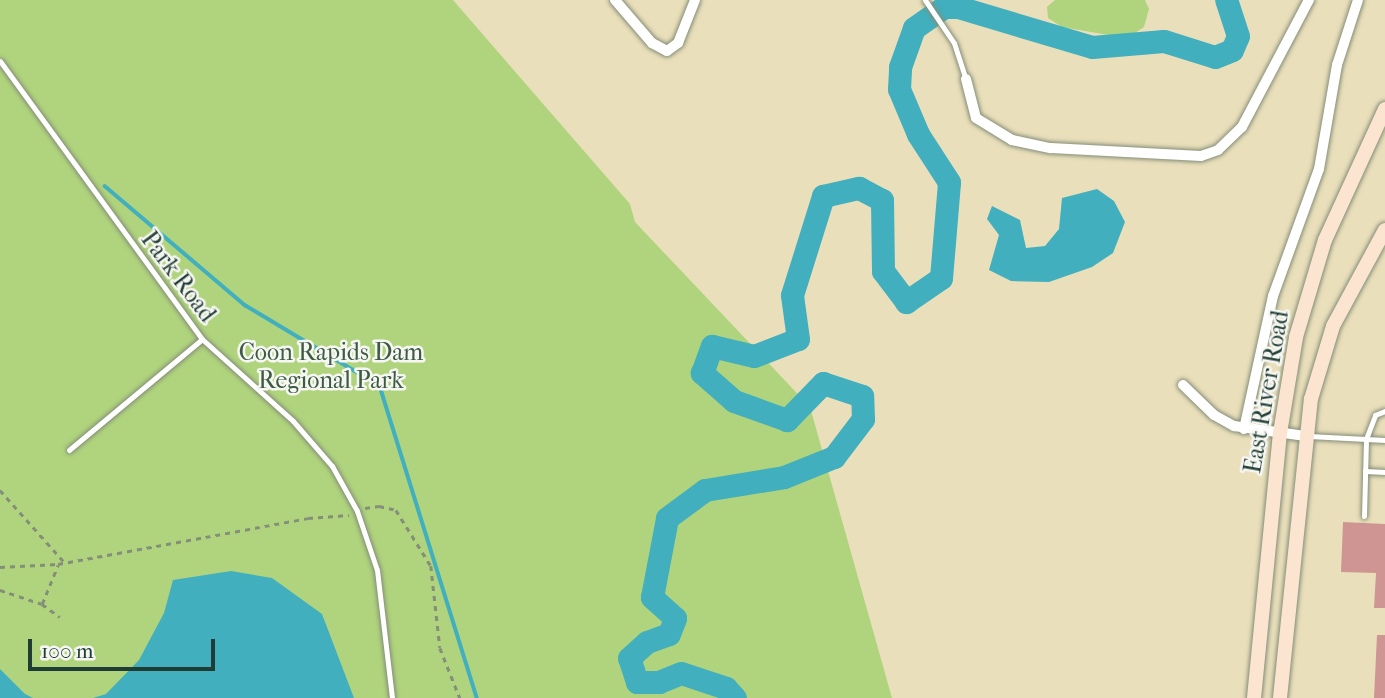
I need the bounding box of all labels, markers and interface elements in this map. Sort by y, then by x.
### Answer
street label: Park Road [135,226,221,328]
street label: East River Road [1239,308,1295,476]
park label: Coon Rapids Dam Regional Park [239,339,423,395]
scale bar [32,624,219,668]
text: 100 m [41,639,94,663]

